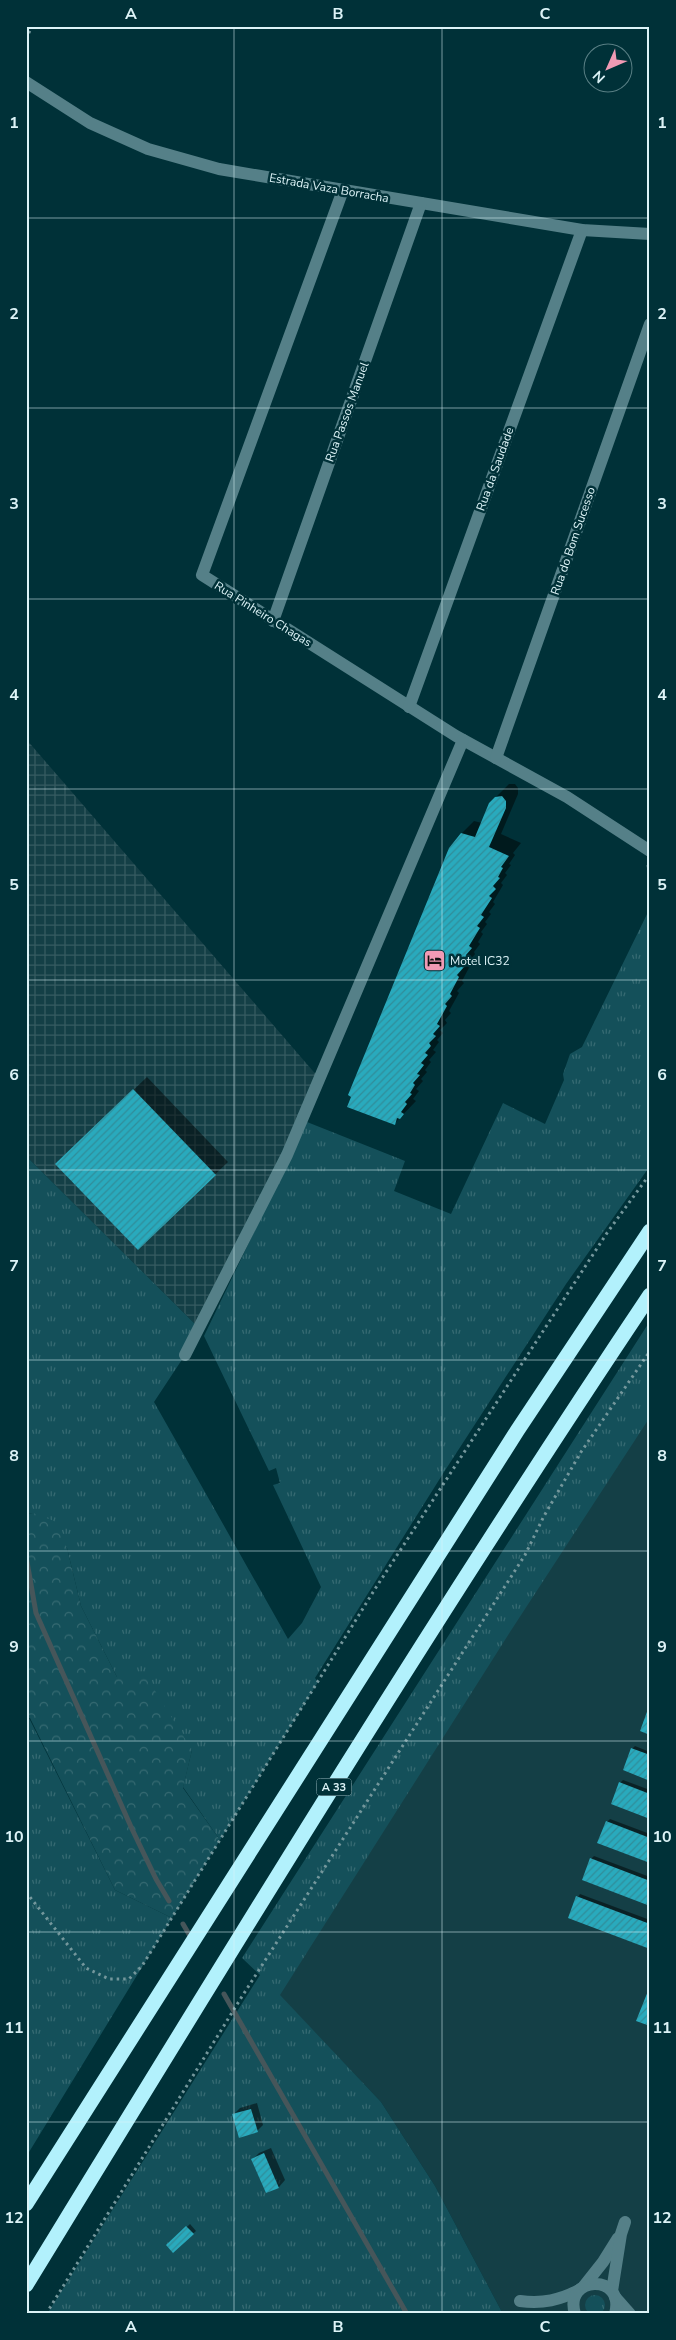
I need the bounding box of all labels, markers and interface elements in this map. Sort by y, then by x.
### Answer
text: A [125,3,137,25]
text: B [332,3,344,25]
text: C [540,3,551,25]
north arrow [584,42,634,92]
text: N [589,66,610,87]
text: 1 [9,112,19,134]
text: 1 [657,112,667,134]
street label: Estrada Vaza Borracha [268,170,390,206]
text: 2 [9,303,19,325]
text: 2 [657,303,667,325]
street label: Rua Passos Manuel [322,359,373,464]
street label: Rua da Saudade [472,425,518,513]
street label: Rua do Bom Sucesso [547,485,599,597]
text: 3 [9,493,19,515]
text: 3 [657,493,667,515]
street label: Rua Pinheiro Chagas [211,578,315,651]
text: 4 [9,684,19,706]
text: 4 [657,684,667,706]
text: 5 [9,874,19,896]
text: 5 [657,874,667,896]
hotel icon: Motel IC32 [422,949,446,973]
place label: Motel IC32 [450,953,510,969]
text: 6 [9,1064,19,1086]
text: 6 [657,1064,667,1086]
text: 7 [9,1255,19,1277]
text: 7 [657,1255,667,1277]
text: 8 [9,1445,19,1467]
text: 8 [657,1445,667,1467]
text: 9 [9,1636,19,1658]
text: 9 [657,1636,667,1658]
road number: A 33 [316,1778,352,1795]
text: 10 [4,1826,24,1848]
text: 10 [652,1826,672,1848]
text: 11 [4,2017,24,2039]
text: 11 [652,2017,672,2039]
text: 12 [4,2207,24,2229]
text: 12 [652,2207,672,2229]
text: A [125,2316,137,2338]
text: B [332,2316,344,2338]
text: C [540,2316,551,2338]

